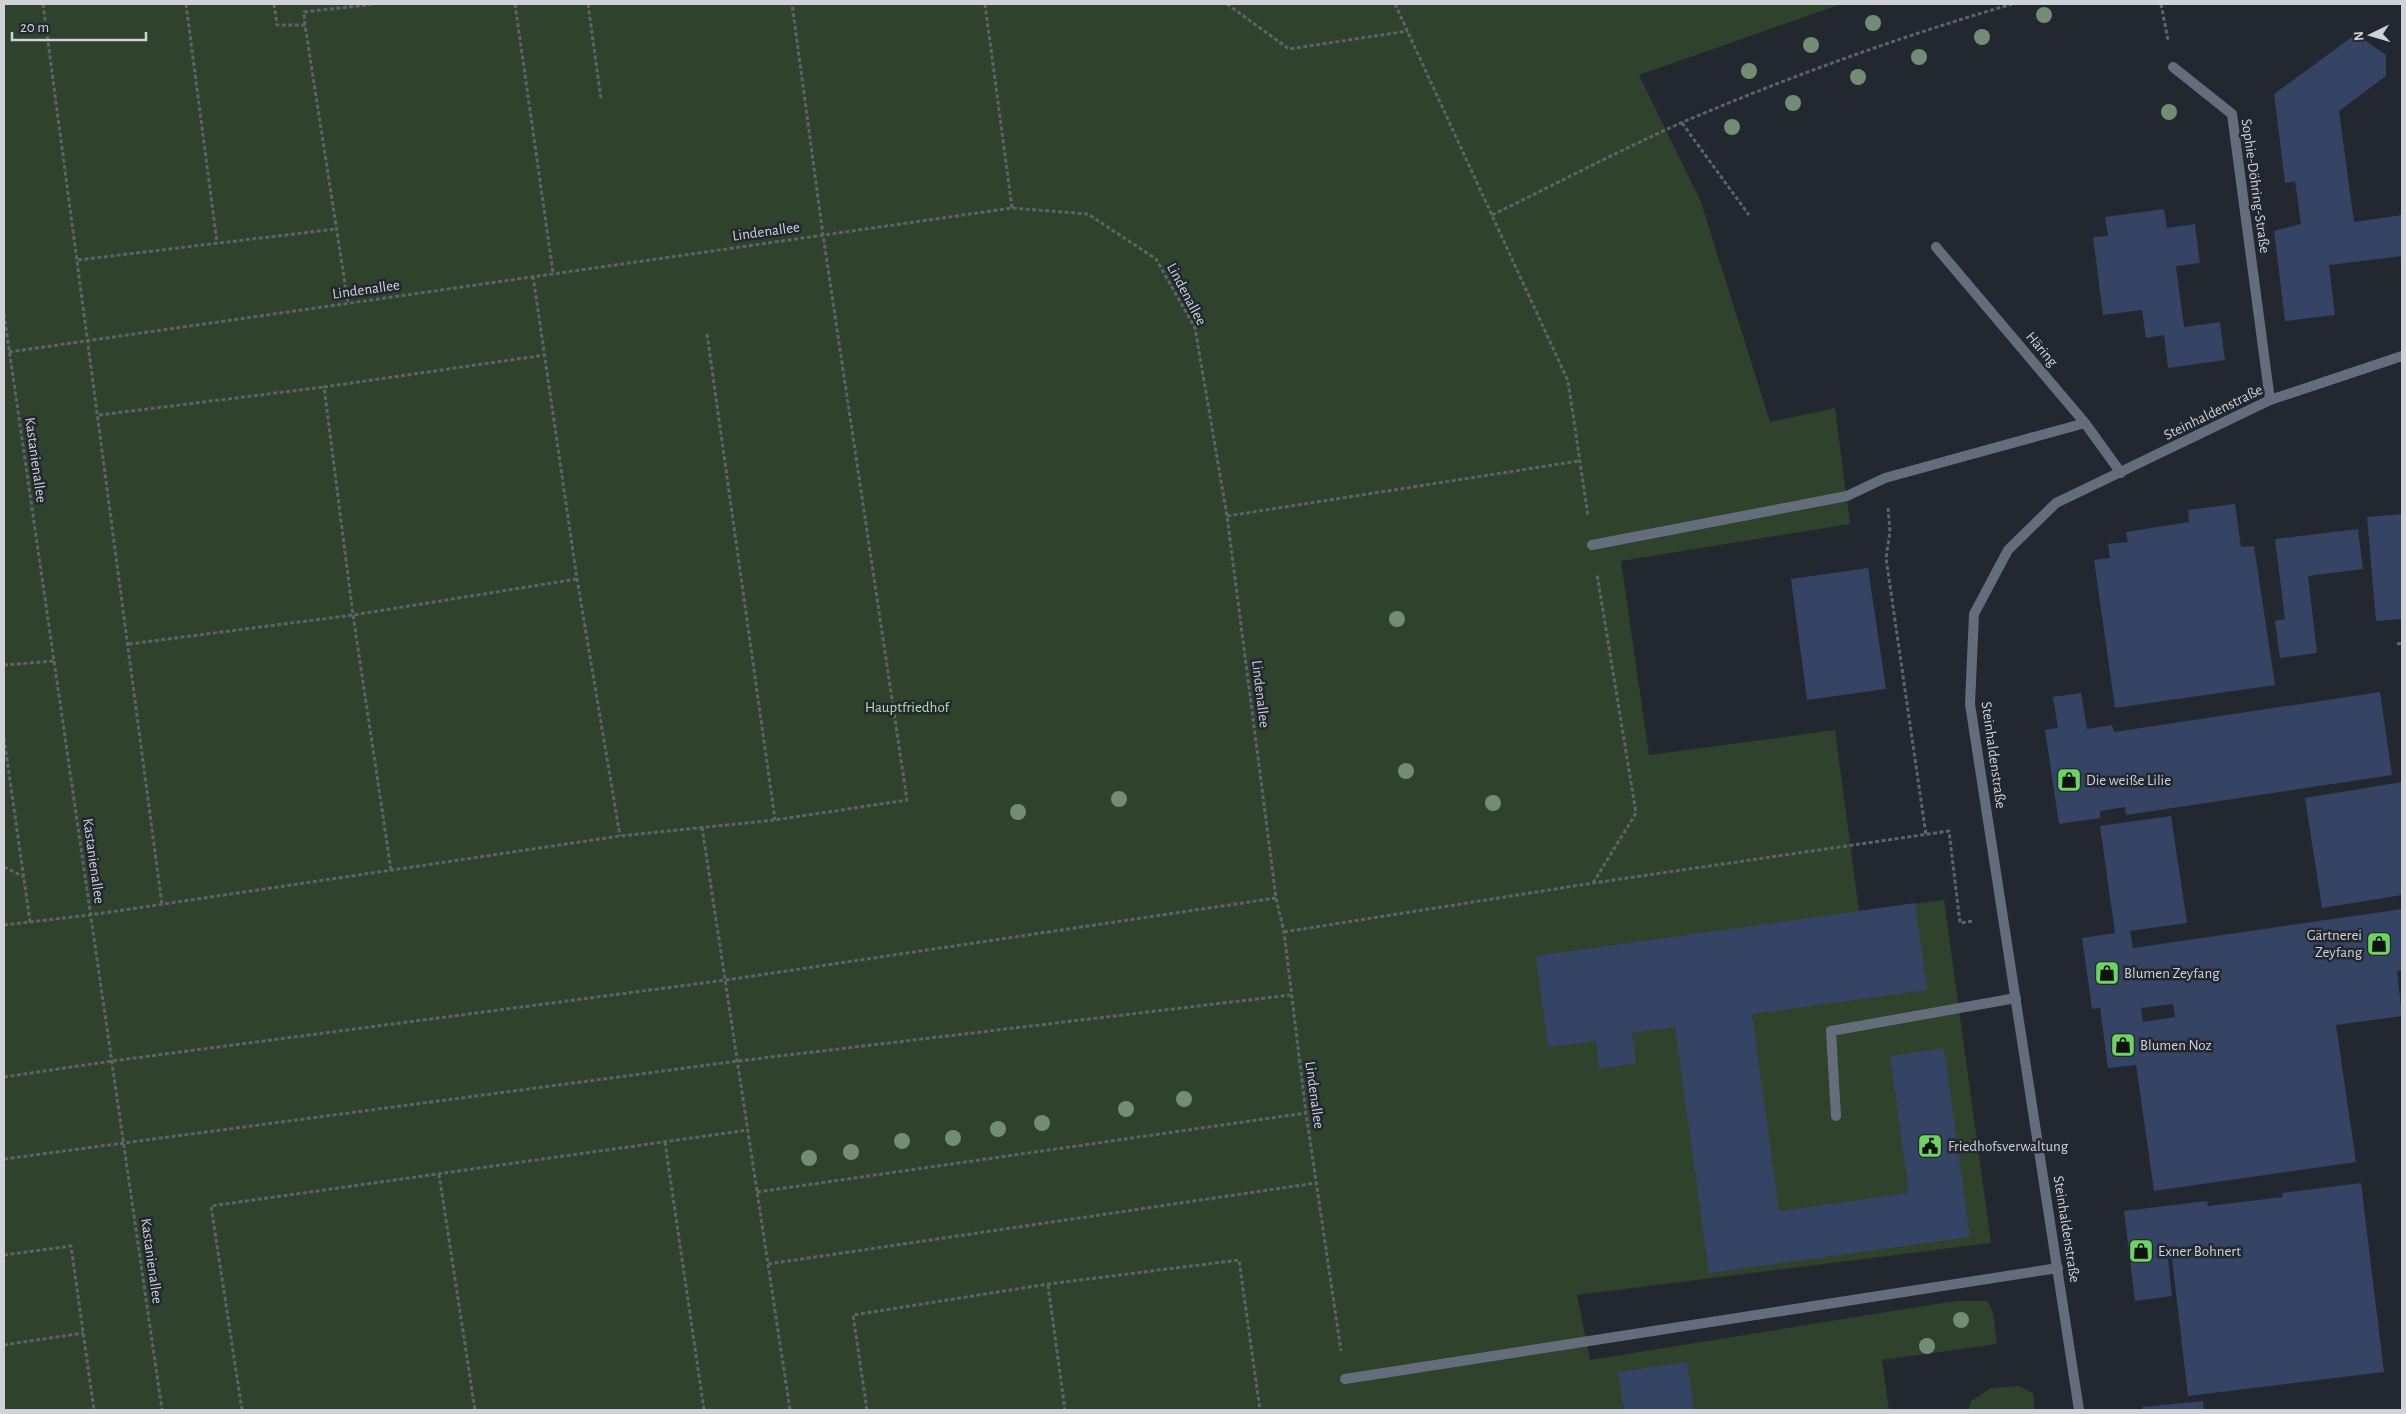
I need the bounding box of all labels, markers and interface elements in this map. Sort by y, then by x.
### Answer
scale bar [12,10,146,42]
north arrow [2346,10,2396,60]
text: 20 m [20,20,49,35]
text: N [2352,31,2366,42]
street label: Sophie-Döhring-Straße [2239,118,2272,254]
street label: Lindenallee [731,219,801,244]
street label: Lindenallee [1164,261,1209,328]
street label: Lindenallee [331,277,401,302]
street label: Häring [2023,329,2061,370]
street label: Steinhaldenstraße [2161,382,2265,443]
street label: Kastanienallee [22,416,49,504]
street label: Lindenallee [1249,659,1272,729]
park label: Hauptfriedhof [865,700,950,715]
street label: Steinhaldenstraße [1979,701,2008,810]
shop icon: Die weiße Lilie [2056,767,2082,793]
place label: Die weiße Lilie [2086,773,2171,788]
street label: Kastanienallee [80,817,107,905]
place label: Gärtnerei Zeyfang [2307,928,2363,960]
shop icon: Gärtnerei Zeyfang [2366,931,2392,957]
shop icon: Blumen Zeyfang [2094,960,2120,986]
place label: Blumen Zeyfang [2124,966,2220,981]
shop icon: Blumen Noz [2110,1032,2136,1058]
place label: Blumen Noz [2140,1038,2212,1053]
street label: Lindenallee [1302,1060,1327,1130]
public building icon: Friedhofsverwaltung [1917,1133,1943,1159]
place label: Friedhofsverwaltung [1948,1139,2069,1154]
street label: Steinhaldenstraße [2051,1175,2082,1284]
street label: Kastanienallee [138,1217,165,1305]
shop icon: Exner Bohnert [2128,1238,2154,1264]
place label: Exner Bohnert [2158,1244,2241,1259]

